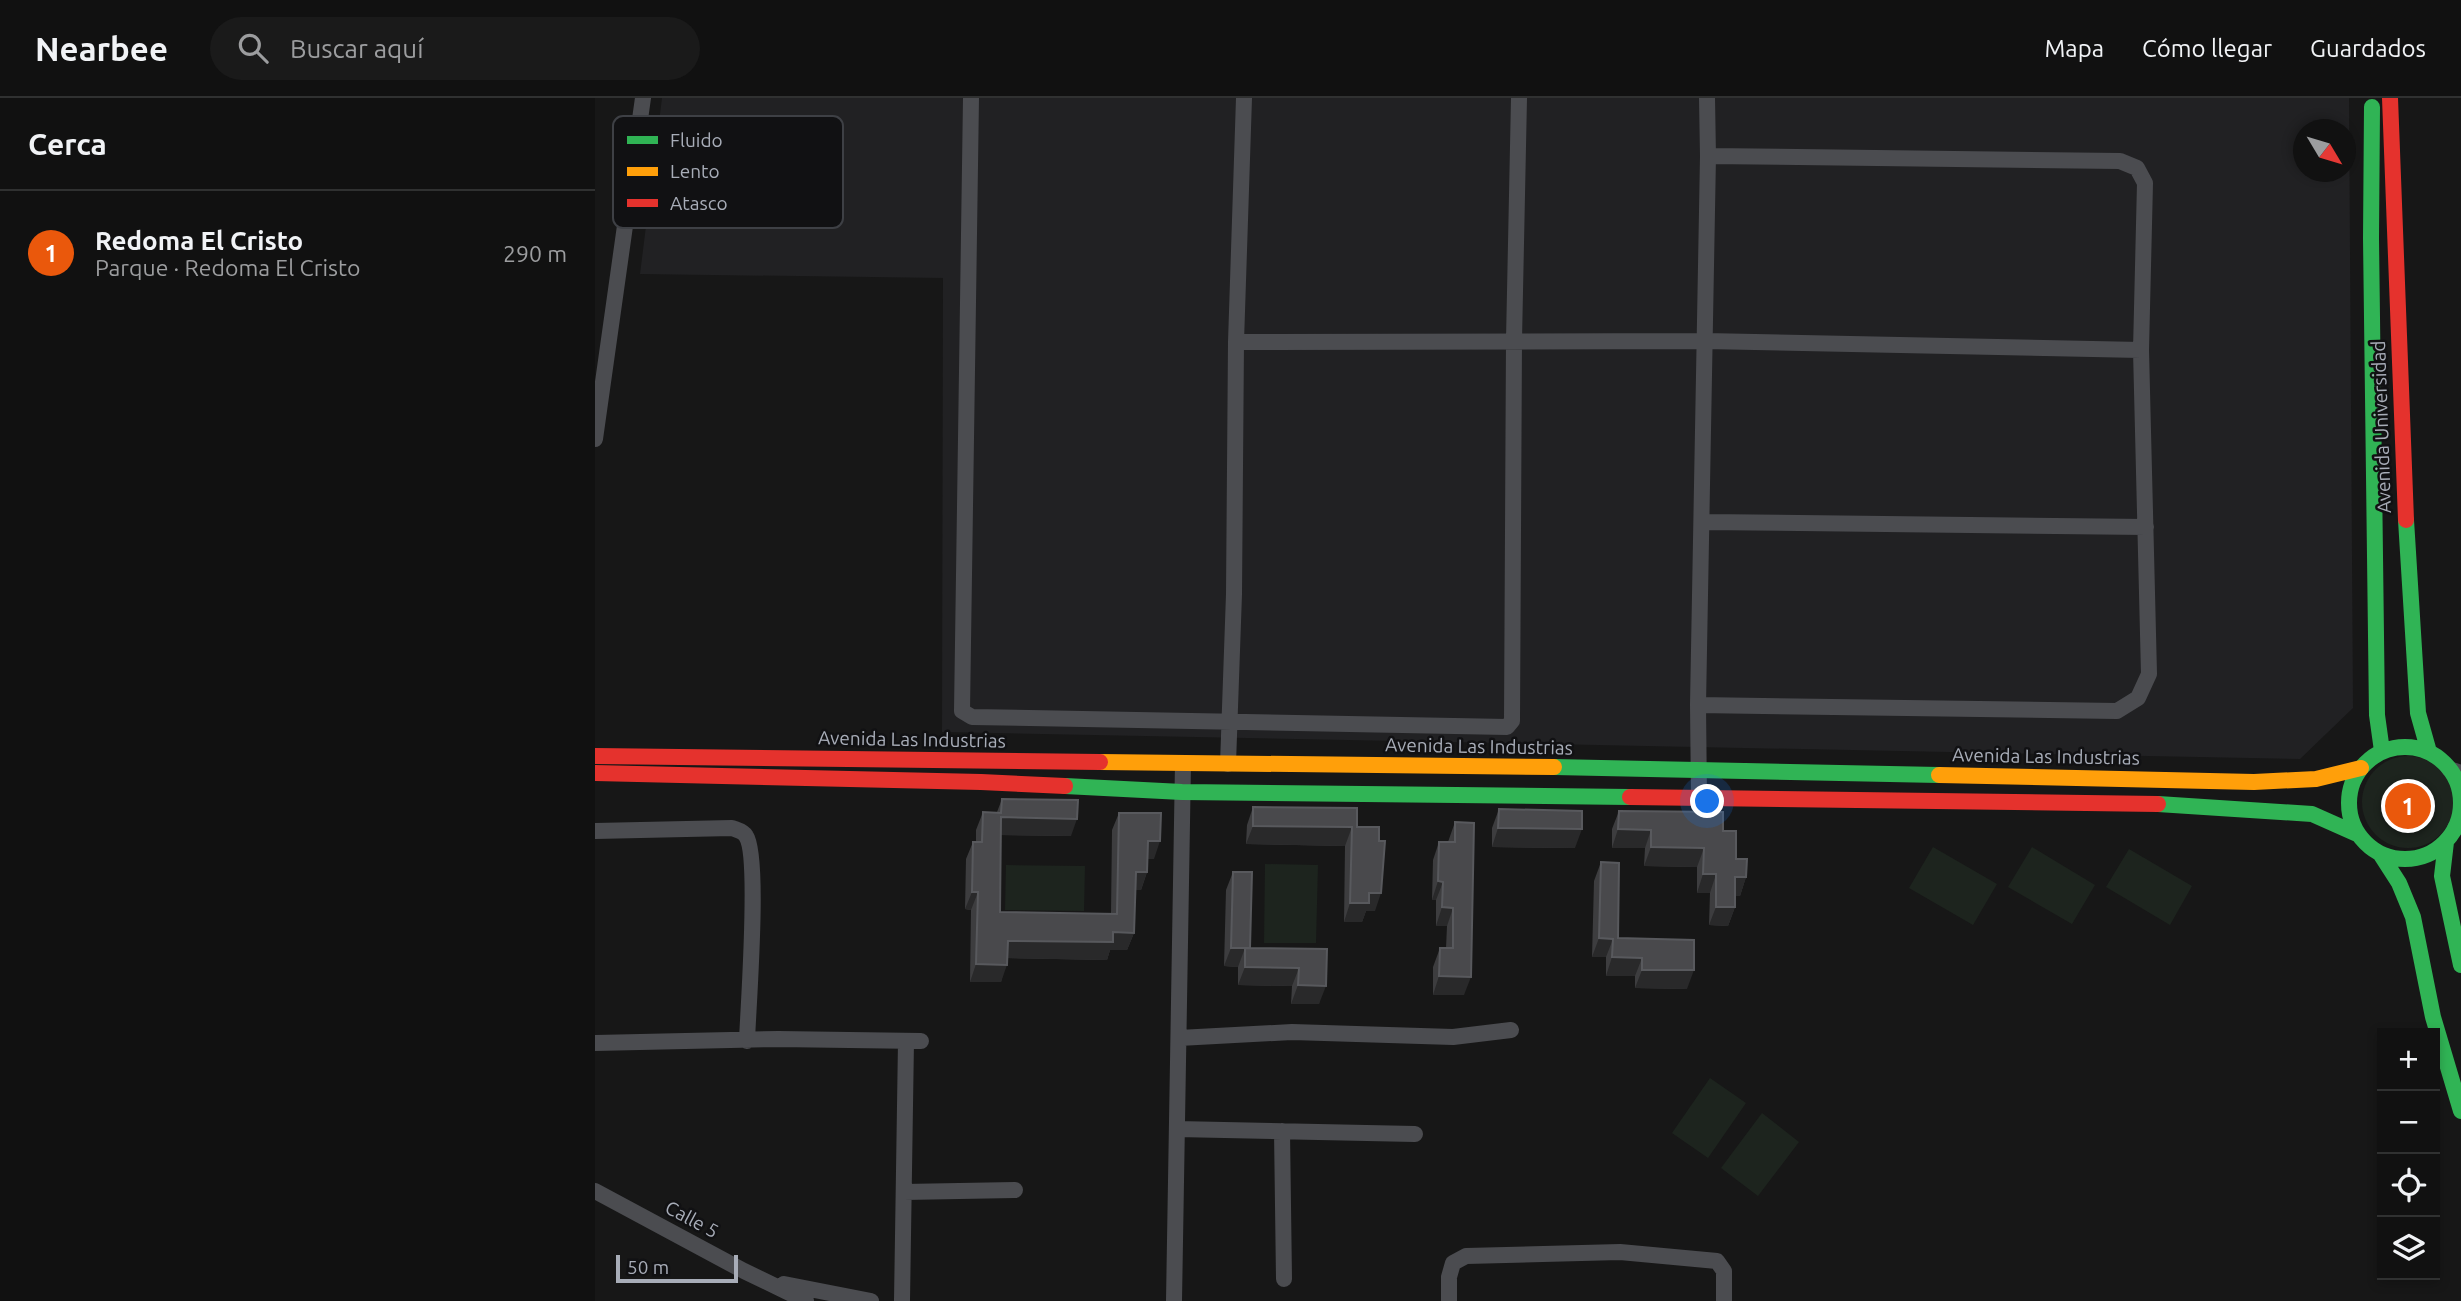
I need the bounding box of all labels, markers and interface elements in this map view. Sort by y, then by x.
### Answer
search box [210,17,700,80]
icon: search [234,29,272,67]
text: Nearbee [35,30,168,67]
text: Buscar aquí [290,34,423,63]
text: Mapa [2044,35,2104,62]
text: Cómo llegar [2142,35,2272,62]
text: Guardados [2310,35,2426,62]
legend [613,116,843,228]
north arrow [2293,119,2356,182]
text: Cerca [28,127,107,161]
text: Fluido [670,129,723,151]
text: Lento [670,160,720,182]
text: Atasco [670,192,728,214]
text: Redoma El Cristo [95,226,303,255]
text: 1 [45,241,57,266]
text: 290 m [503,241,567,266]
text: Parque · Redoma El Cristo [95,255,360,280]
street label: Avenida Universidad [2367,340,2395,514]
street label: Avenida Las Industrias [818,726,1006,752]
street label: Avenida Las Industrias [1385,733,1573,759]
street label: Avenida Las Industrias [1952,743,2140,769]
pin: 1 [2385,780,2431,832]
your location [1690,784,1724,818]
map controls [2377,1028,2440,1280]
button: + [2377,1028,2440,1091]
button: − [2377,1091,2440,1154]
button: locate [2377,1154,2440,1217]
street label: Calle 5 [662,1196,722,1242]
button: layers [2377,1217,2440,1280]
scale bar [616,1252,739,1284]
text: 50 m [627,1256,669,1278]

